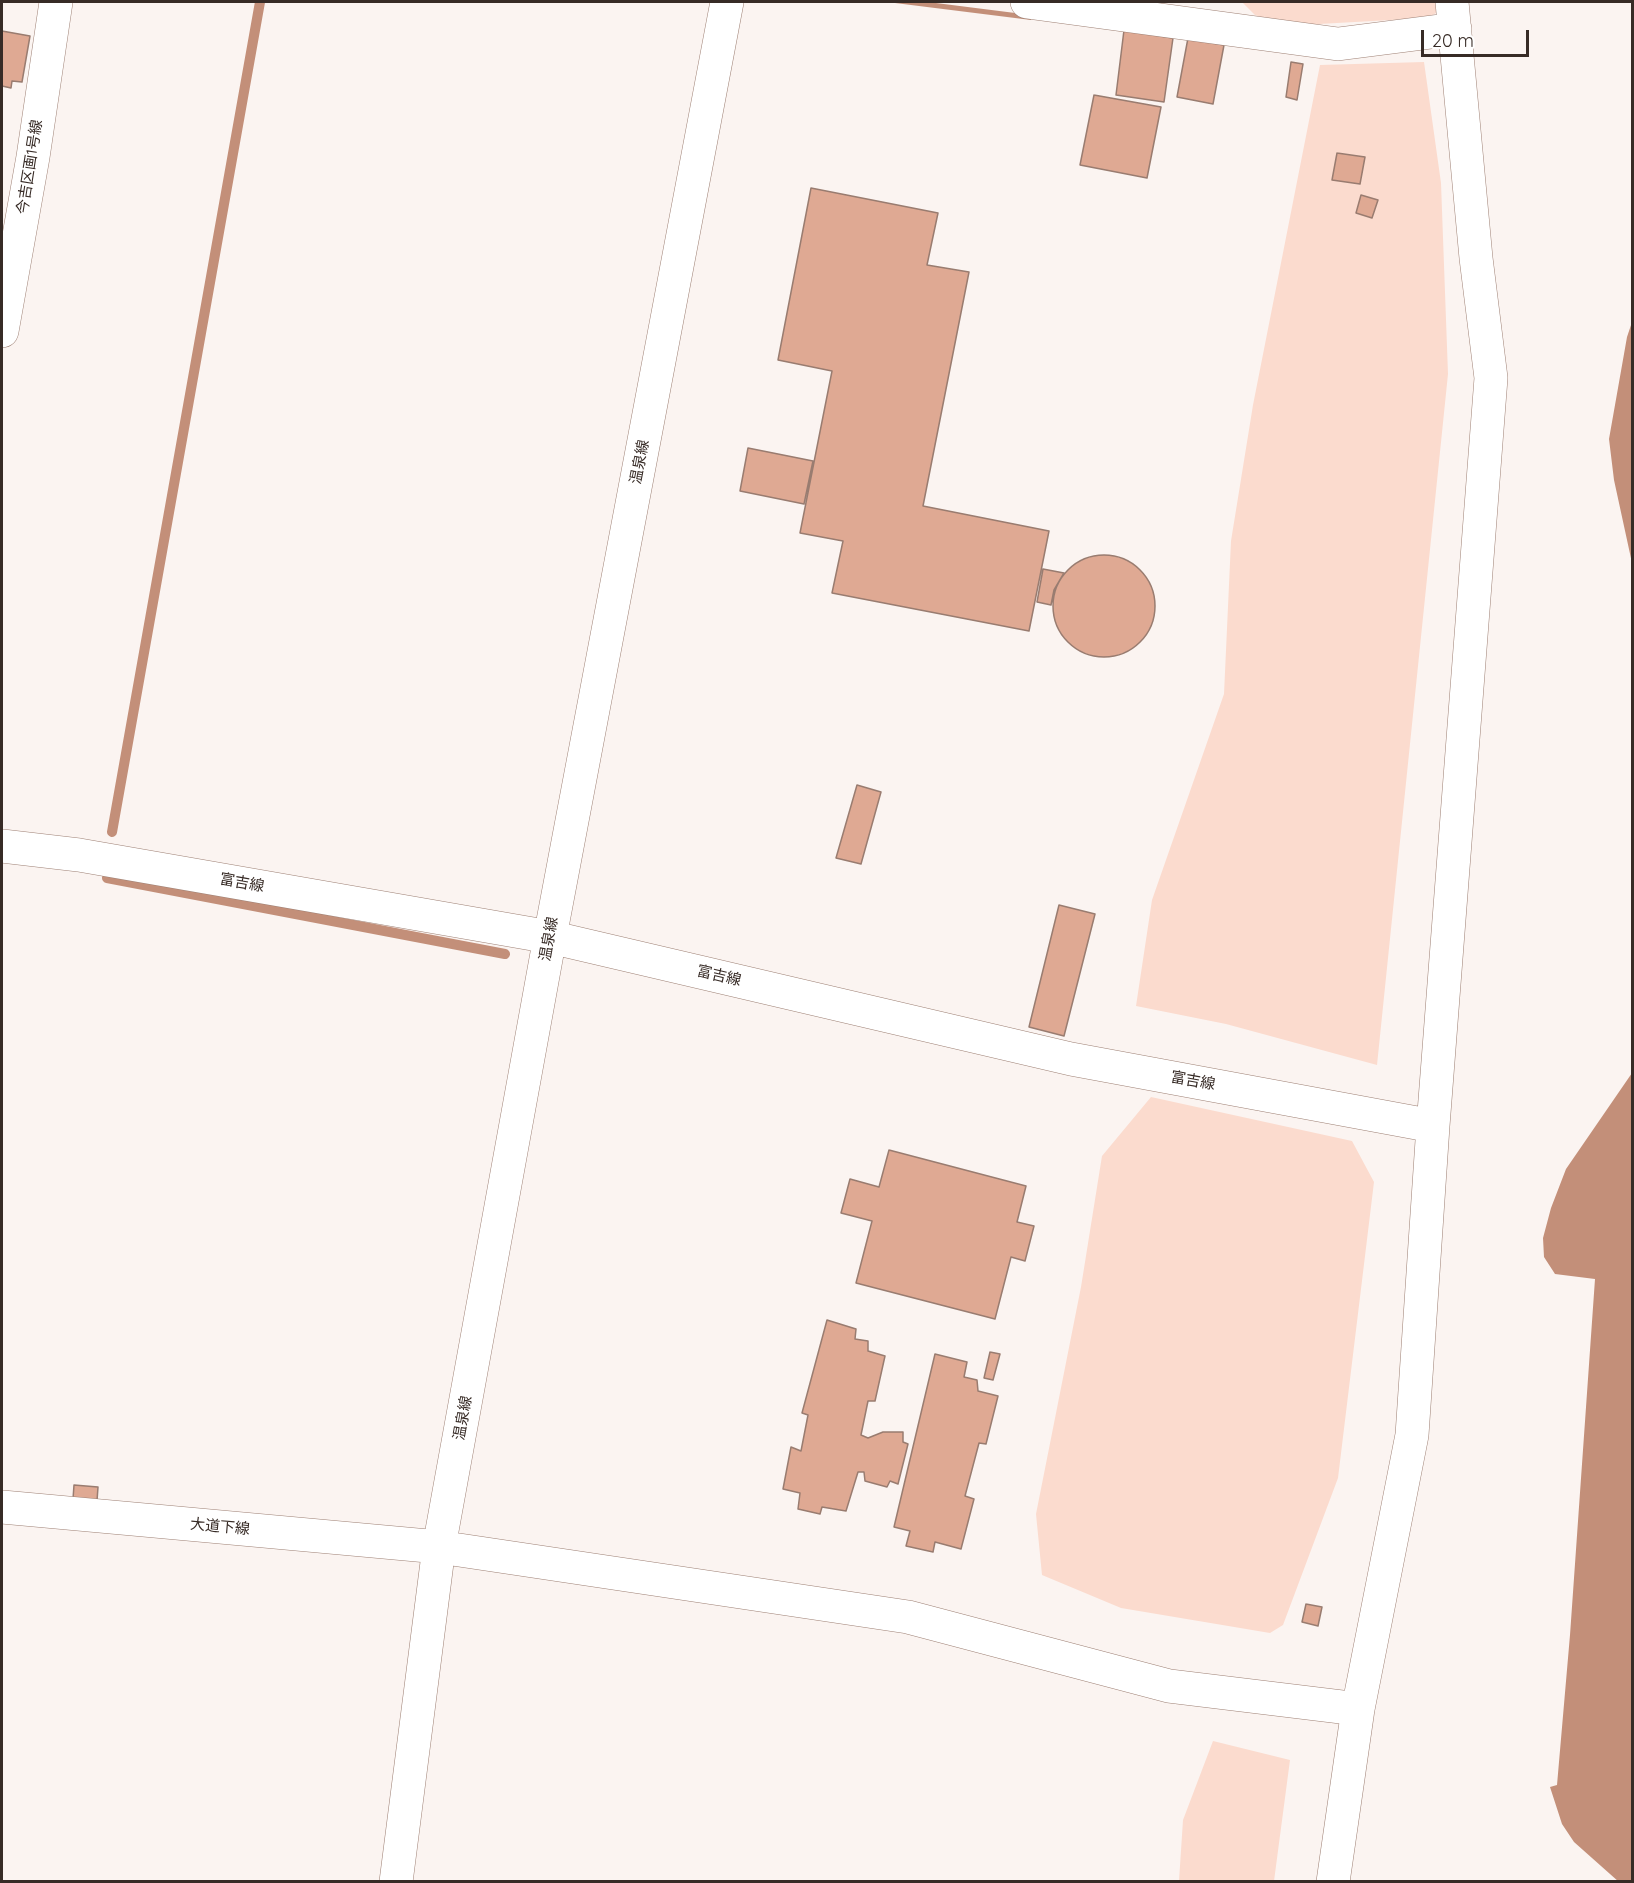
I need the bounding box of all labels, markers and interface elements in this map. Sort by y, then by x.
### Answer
scale bar [1424,18,1532,56]
text: 20 m [1432,29,1474,52]
street label: 今吉区画1号線 [14,118,46,216]
street label: 温泉線 [627,438,653,486]
street label: 富吉線 [218,870,266,896]
street label: 温泉線 [536,915,562,963]
street label: 富吉線 [695,962,743,990]
street label: 富吉線 [1169,1068,1217,1094]
street label: 温泉線 [450,1394,476,1442]
street label: 大道下線 [189,1515,251,1539]

